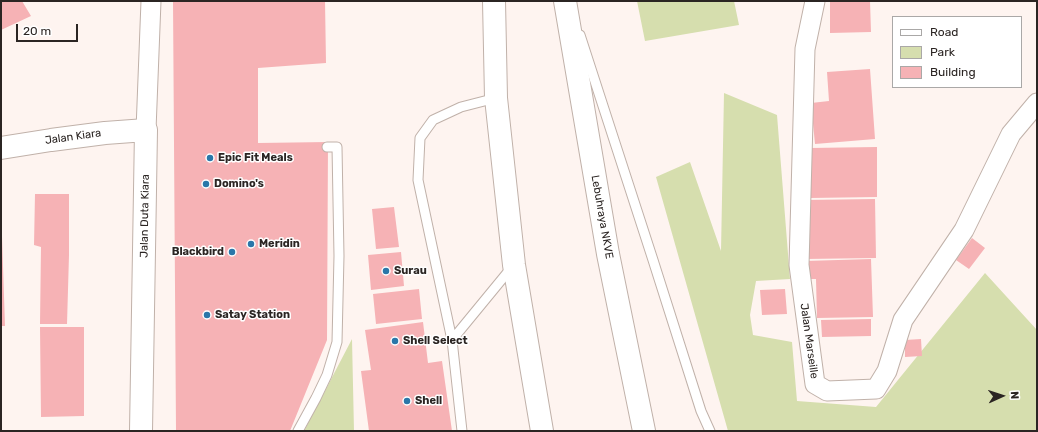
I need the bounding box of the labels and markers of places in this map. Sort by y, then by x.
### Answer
place label: Epic Fit Meals [218,151,293,165]
marker: Epic Fit Meals [205,153,215,163]
place label: Domino's [214,177,264,191]
marker: Domino's [201,179,211,189]
place label: Meridin [259,237,300,251]
marker: Meridin [246,239,256,249]
place label: Blackbird [172,245,224,259]
marker: Blackbird [227,247,237,257]
place label: Surau [394,264,427,278]
marker: Surau [381,266,391,276]
place label: Satay Station [215,308,290,322]
marker: Satay Station [202,310,212,320]
place label: Shell Select [403,334,468,348]
marker: Shell Select [390,336,400,346]
place label: Shell [415,394,442,408]
marker: Shell [402,396,412,406]

